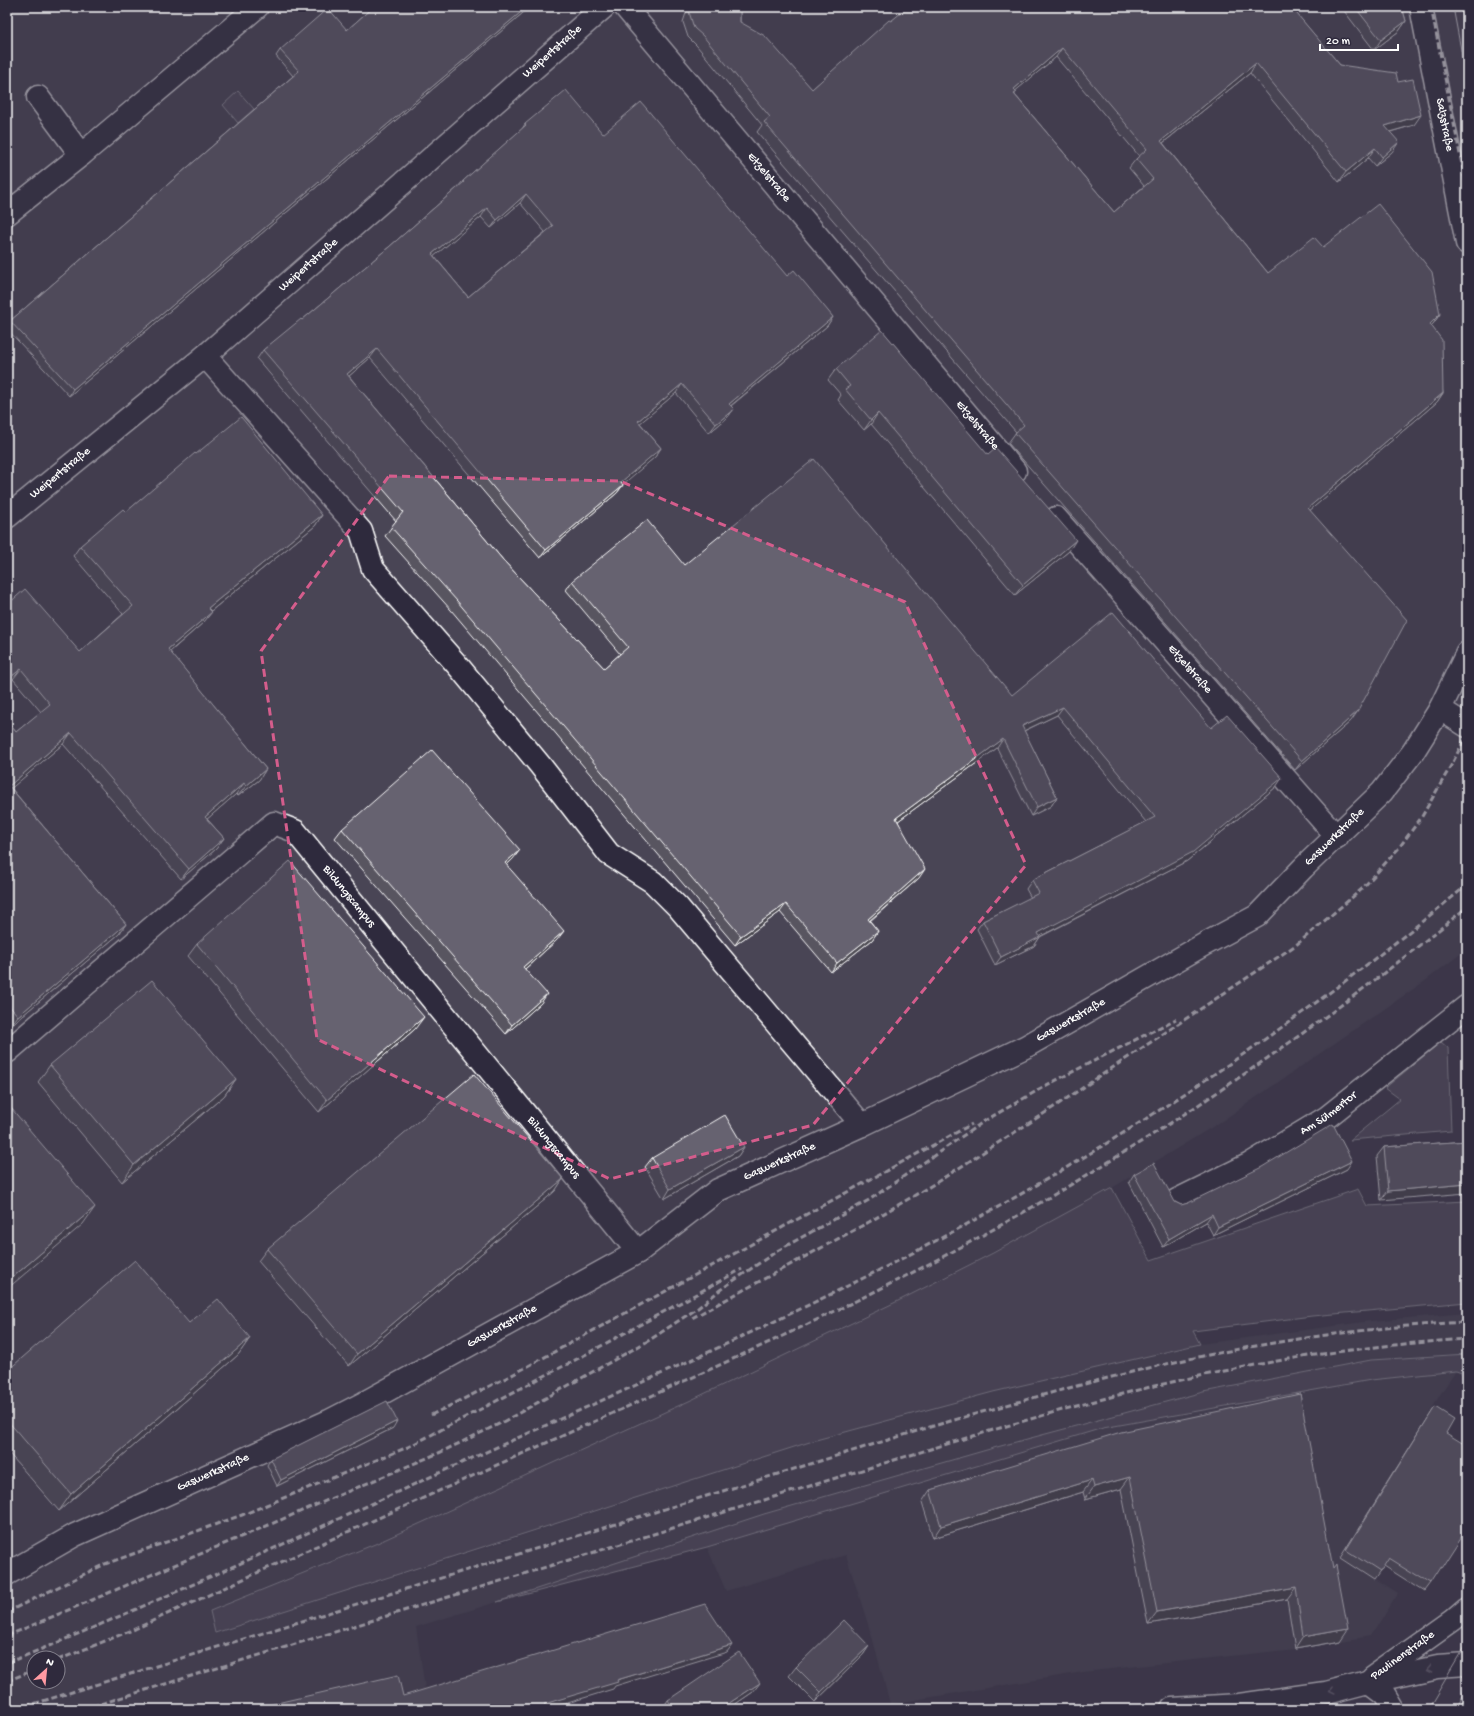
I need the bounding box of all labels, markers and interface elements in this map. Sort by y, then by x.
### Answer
street label: Weipertstraße [520,22,586,82]
scale bar [1320,26,1398,52]
text: 20 m [1326,35,1351,49]
street label: Salzstraße [1432,97,1456,153]
street label: Etzelstraße [744,150,794,206]
street label: Weipertstraße [276,235,342,295]
street label: Etzelstraße [952,398,1002,454]
street label: Weipertstraße [27,444,94,502]
street label: Etzelstraße [1164,642,1215,697]
street label: Gaswerkstraße [1302,805,1368,869]
street label: Bildungscampus [318,862,378,931]
street label: Gaswerkstraße [1034,995,1109,1046]
street label: Am Sülmertor [1298,1088,1362,1139]
street label: Bildungscampus [523,1113,583,1182]
street label: Gaswerkstraße [742,1139,819,1184]
street label: Gaswerkstraße [465,1302,540,1352]
street label: Gaswerkstraße [175,1450,252,1495]
street label: Paulinenstraße [1368,1628,1438,1684]
north arrow [26,1650,66,1690]
text: N [44,1656,56,1670]
one-way arrow [1425,1664,1431,1672]
one-way arrow [1326,1687,1333,1696]

